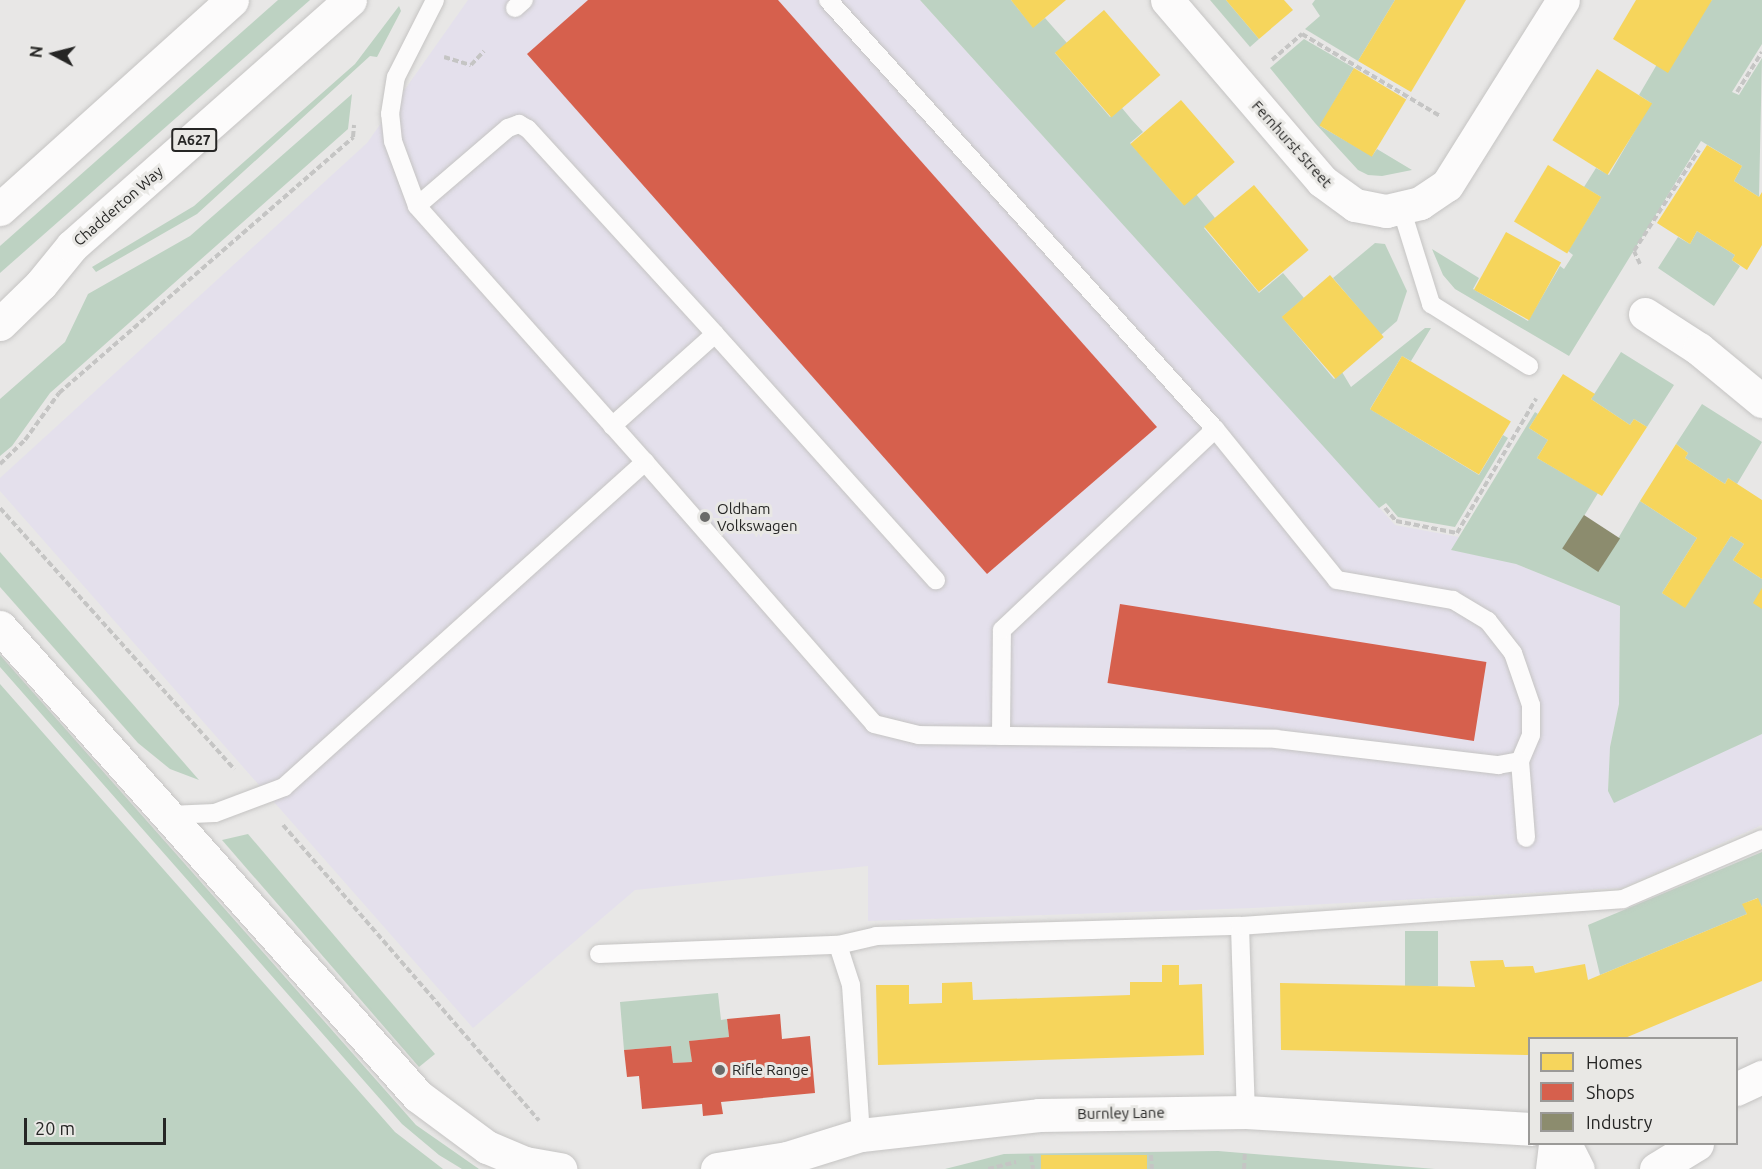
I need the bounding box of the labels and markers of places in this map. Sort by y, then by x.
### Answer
place label: Oldham Volkswagen [717,499,798,534]
marker: Oldham Volkswagen [698,510,712,524]
place label: Rifle Range [732,1061,809,1079]
marker: Rifle Range [713,1063,727,1077]

